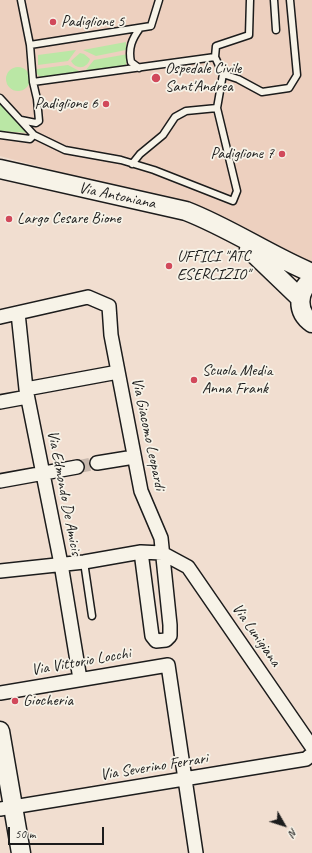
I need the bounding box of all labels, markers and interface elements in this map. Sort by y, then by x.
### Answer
place label: Padiglione 5 [61,12,125,32]
marker: Padiglione 5 [48,17,58,27]
place label: Ospedale Civile Sant'Andrea [165,59,241,97]
marker: Ospedale Civile Sant'Andrea [150,72,162,84]
place label: Padiglione 6 [34,94,98,114]
marker: Padiglione 6 [101,99,111,109]
place label: Padiglione 7 [210,144,274,164]
marker: Padiglione 7 [277,149,287,159]
street label: Via Antoniana [77,178,157,214]
place label: Largo Cesare Bione [17,209,121,229]
marker: Largo Cesare Bione [4,214,14,224]
place label: UFFICI "ATC ESERCIZIO" [177,247,250,285]
marker: UFFICI "ATC ESERCIZIO" [164,261,174,271]
place label: Scuola Media Anna Frank [202,361,272,399]
marker: Scuola Media Anna Frank [189,375,199,385]
street label: Via Giacomo Leopardi [127,376,169,492]
street label: Via Edmondo De Amicis [42,429,86,557]
street label: Via Lunigiana [227,600,285,670]
street label: Via Vittorio Locchi [30,644,132,680]
place label: Giocheria [23,691,73,711]
marker: Giocheria [10,696,20,706]
street label: Via Severino Ferrari [99,749,209,785]
north arrow [264,805,304,845]
scale bar [10,819,106,845]
text: N [286,825,301,840]
text: 50 m [15,826,35,842]

